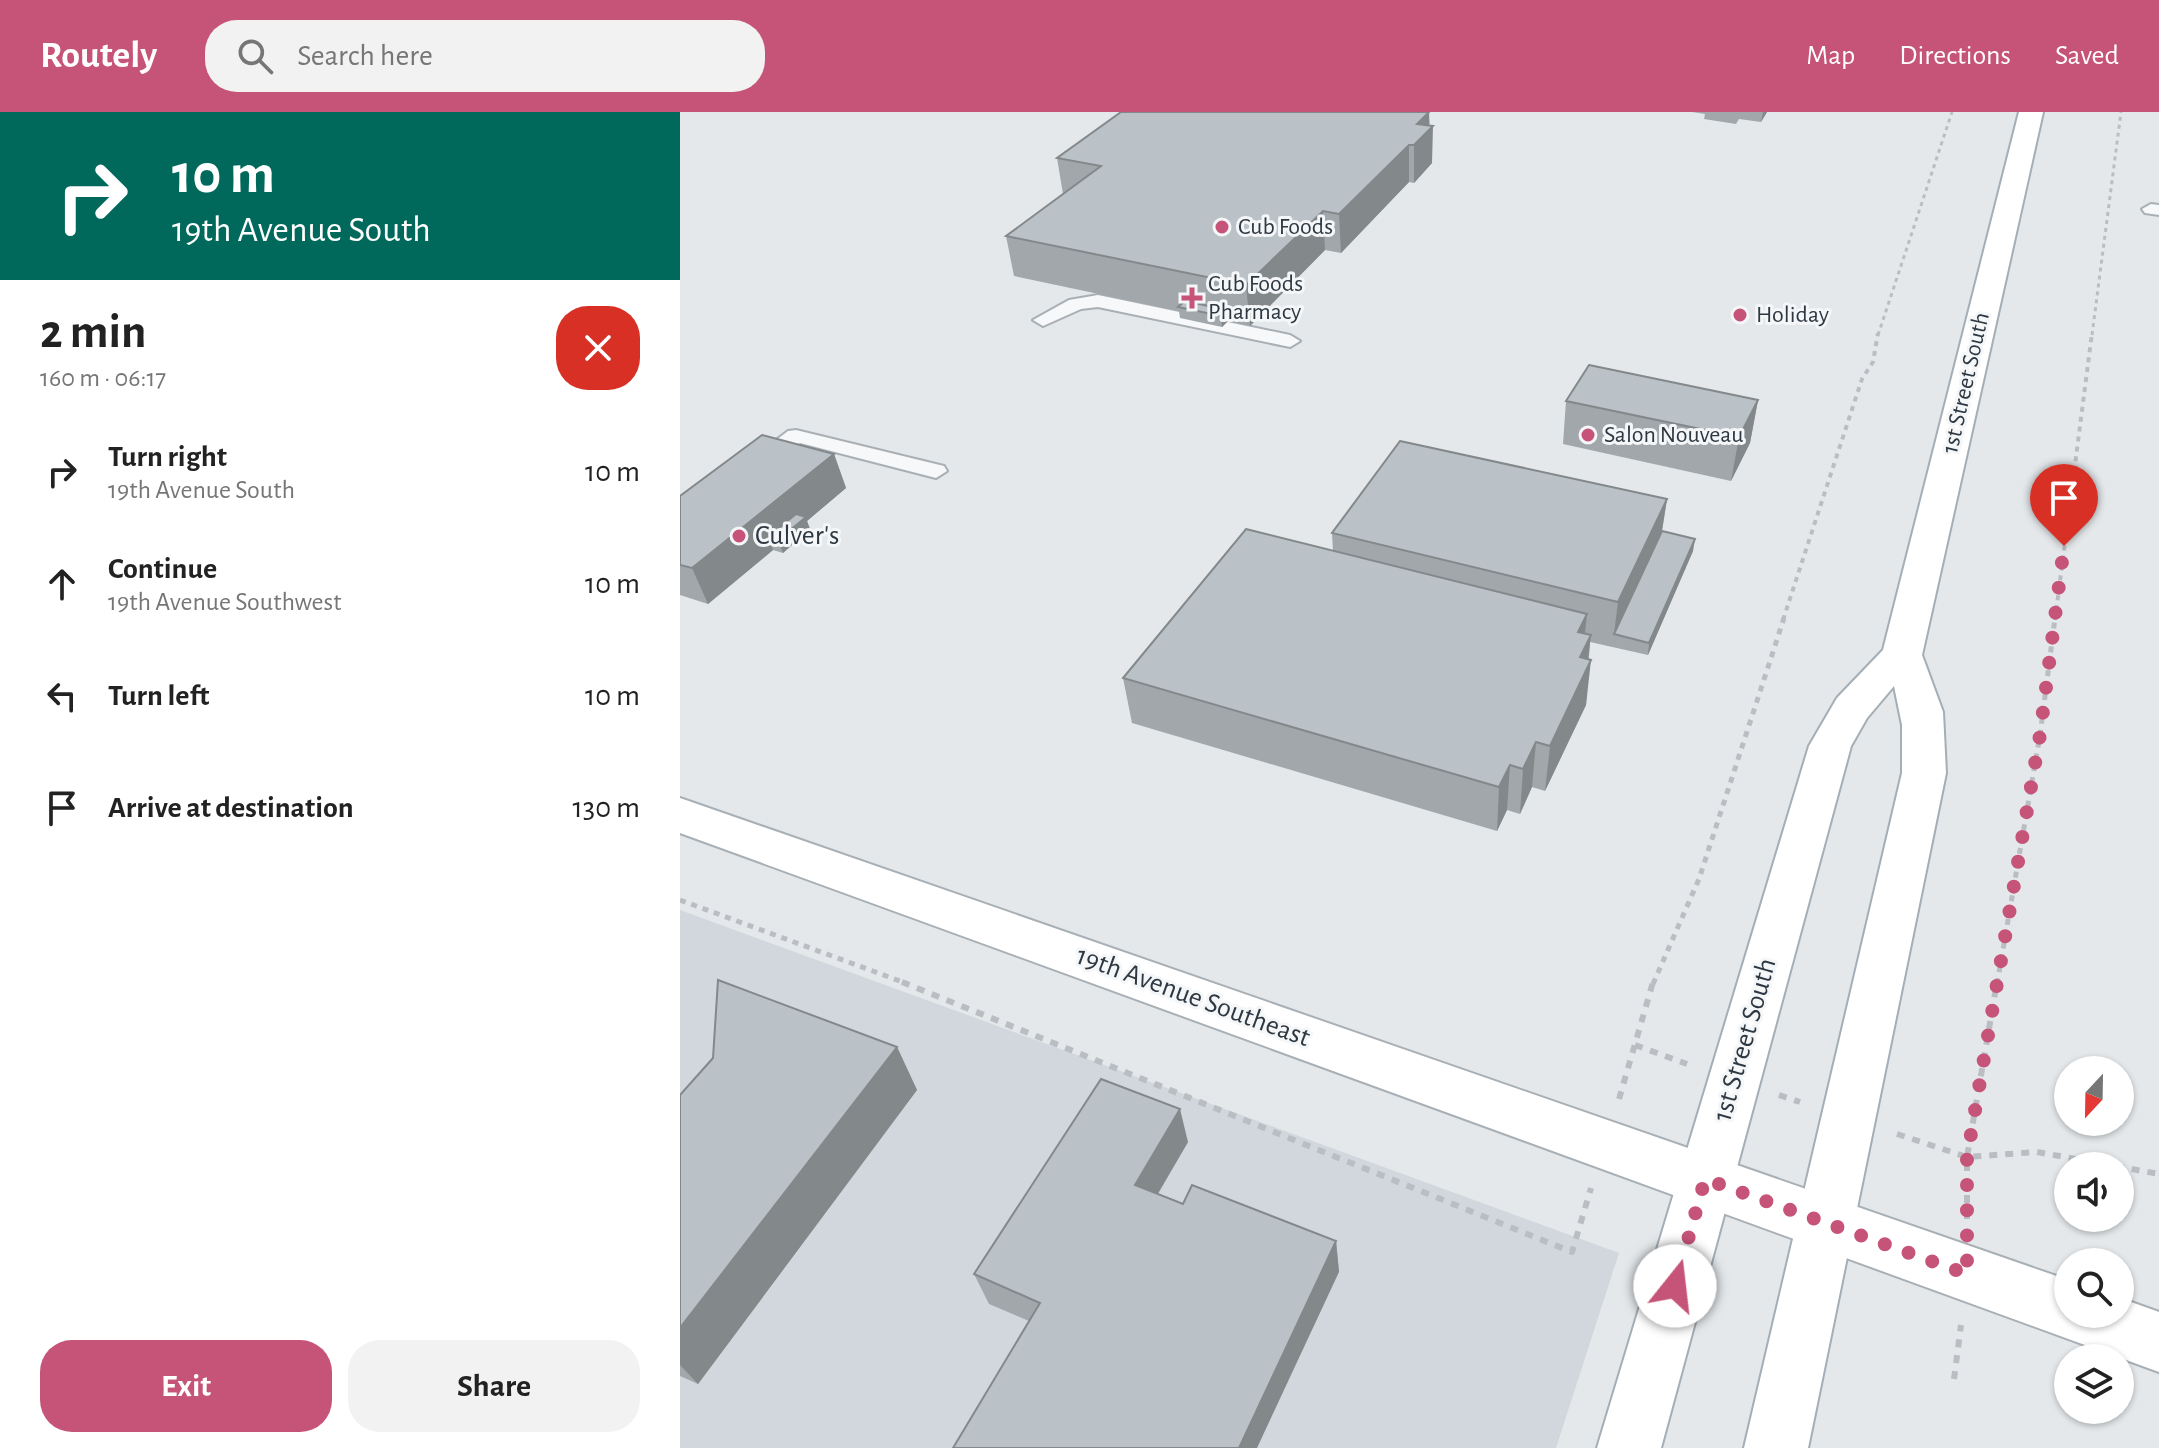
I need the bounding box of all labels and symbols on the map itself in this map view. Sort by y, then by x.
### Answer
place label: Cub Foods [1238,215,1333,239]
marker: Cub Foods [1213,218,1231,236]
place label: Cub Foods Pharmacy [1208,272,1303,324]
marker: Cub Foods Pharmacy [1183,289,1201,307]
place label: Holiday [1756,303,1829,327]
marker: Holiday [1731,306,1749,324]
street label: 1st Street South [1938,310,1994,456]
place label: Salon Nouveau [1604,423,1744,447]
marker: Salon Nouveau [1579,426,1597,444]
pin [2030,464,2098,546]
place label: Culver's [755,522,839,550]
marker: Culver's [730,527,748,545]
street label: 19th Avenue Southeast [1072,942,1314,1052]
street label: 1st Street South [1708,955,1782,1125]
north arrow [2054,1056,2134,1136]
position arrow [1633,1244,1717,1328]

